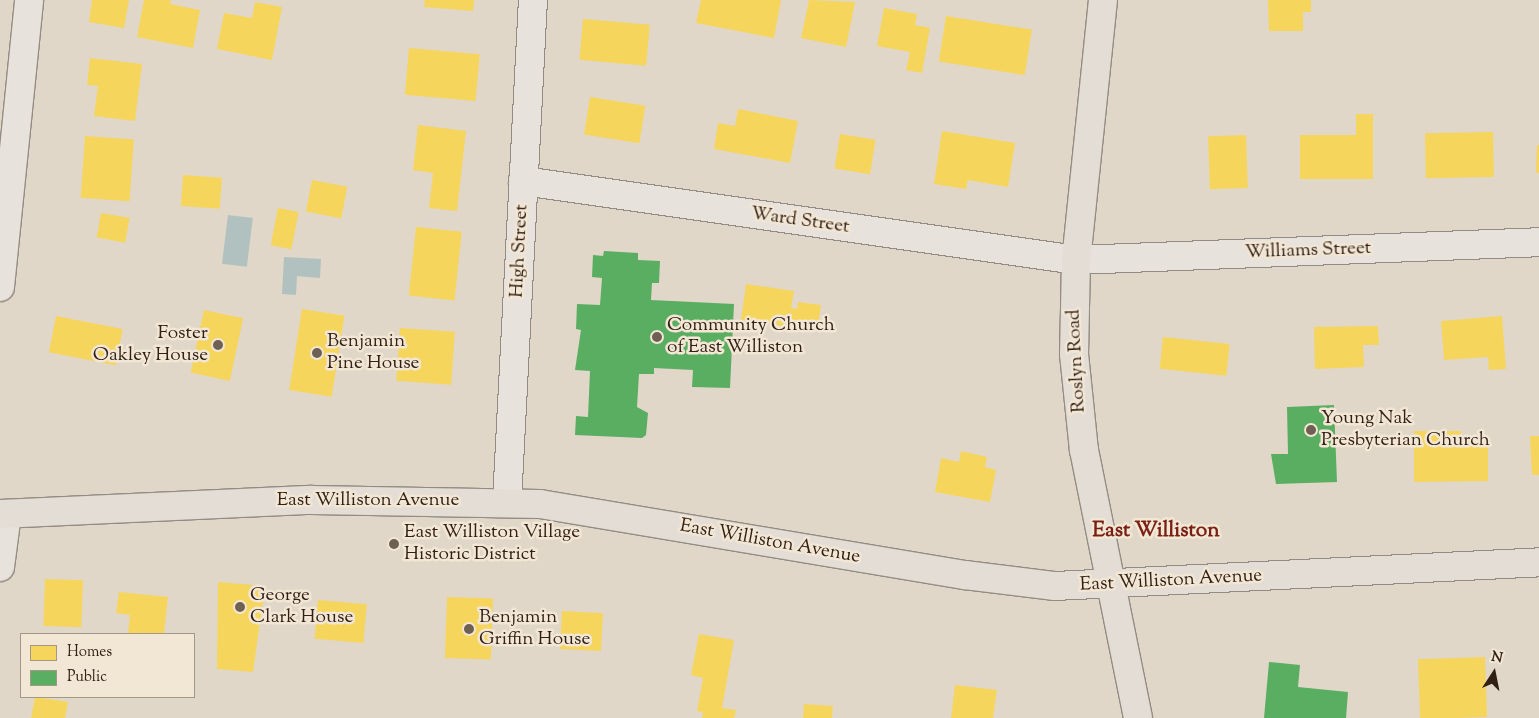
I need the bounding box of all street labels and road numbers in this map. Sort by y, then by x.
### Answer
street label: Ward Street [749,203,851,239]
street label: High Street [506,204,534,298]
street label: Williams Street [1244,237,1372,265]
street label: Roslyn Road [1063,309,1091,413]
street label: East Williston Avenue [277,490,459,512]
street label: East Williston Avenue [678,515,862,569]
street label: East Williston Avenue [1079,565,1263,597]

